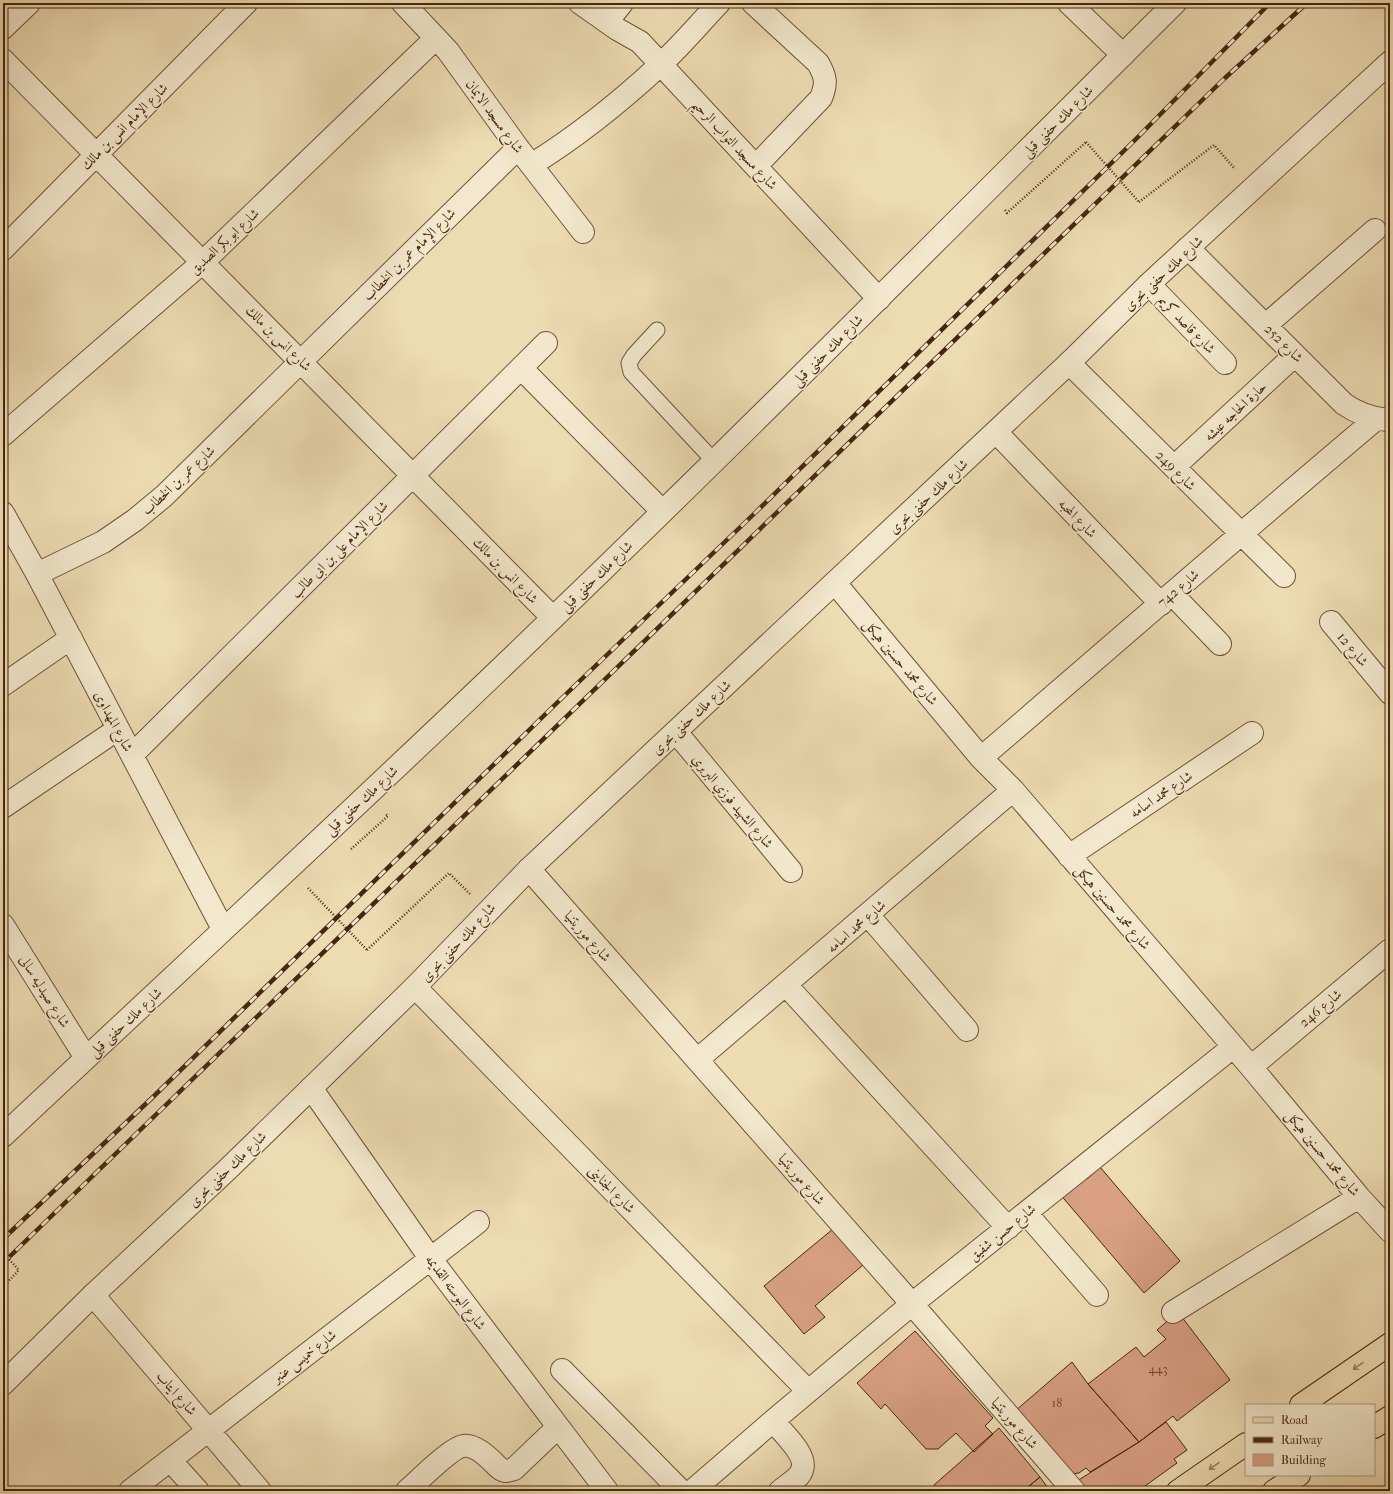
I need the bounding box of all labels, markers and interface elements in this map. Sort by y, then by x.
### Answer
street label: شارع مسجد الايمان [460,76,527,158]
street label: شارع الإمام انس بن مالك [77,79,174,176]
street label: شارع ملك حفنى قبلى [1018,82,1099,163]
street label: شارع مسجد التواب الرحيم [685,96,781,197]
street label: شارع الإمام عمر بن الخطاب [359,204,462,307]
street label: شارع ابو بكر الصديق [186,205,265,280]
street label: شارع ملك حفنى بحرى [1120,232,1209,317]
street label: شارع قاصد كريم [1151,291,1219,360]
street label: شارع انس بن مالك [240,302,315,377]
street label: شارع ملك حفنى قبلى [788,311,869,392]
street label: شارع 252 [1259,320,1307,368]
street label: حارة الحاجه عيشه [1200,378,1270,445]
street label: شارع عمر بن الخطاب [138,442,221,521]
street label: شارع 249 [1150,447,1199,496]
street label: شارع ملك حفنى بحرى [885,455,974,540]
street label: شارع المحبه [1053,495,1100,544]
street label: شارع الإمام على بن ابى طالب [287,497,394,604]
street label: شارع انس بن مالك [467,533,542,609]
street label: شارع ملك حفنى قبلى [556,537,638,617]
street label: شارع 742 [1154,566,1204,613]
street label: شارع محمد حسنين هيكل [857,616,942,711]
street label: شارع 12 [1331,629,1372,672]
street label: شارع ملك حفنى بحرى [648,676,737,761]
street label: شارع المهداوى [88,688,137,756]
street label: شارع الشهيد فوزي البربري [686,751,777,854]
street label: شارع ملك حفنى قبلى [321,762,404,841]
street label: شارع محمد اسامه [1127,767,1198,824]
street label: شارع محمد حسنين هيكل [1069,861,1154,955]
street label: شارع محمد اسامه [824,896,891,959]
street label: شارع ملك حفنى بحرى [417,899,502,988]
street label: شارع موريتنيا [559,907,614,967]
street label: شارع صيدليه سالى [13,952,74,1032]
street label: شارع ملك حفنى قبلى [85,984,168,1063]
street label: شارع 246 [1296,986,1347,1033]
street label: شارع محمد حسنين هيكل [1279,1107,1364,1202]
street label: شارع ملك حفنى بحرى [185,1128,272,1213]
street label: شارع موريتنيا [773,1150,828,1210]
street label: شارع الجناينى [583,1162,639,1219]
street label: شارع حسن شفيق [965,1200,1041,1267]
street label: شارع البوسته القديمه [419,1251,489,1335]
street label: شارع خميس عنبر [267,1326,342,1390]
house number: 443 [1148,1362,1168,1376]
one-way arrow [1353,1362,1364,1370]
street label: شارع ايتاب [151,1368,200,1421]
street label: شارع موريتنيا [986,1394,1041,1454]
house number: 18 [1052,1396,1062,1410]
legend [1245,1404,1375,1476]
text: Road [1281,1413,1308,1427]
text: Railway [1281,1433,1323,1447]
text: Building [1281,1453,1326,1467]
one-way arrow [1209,1462,1220,1470]

